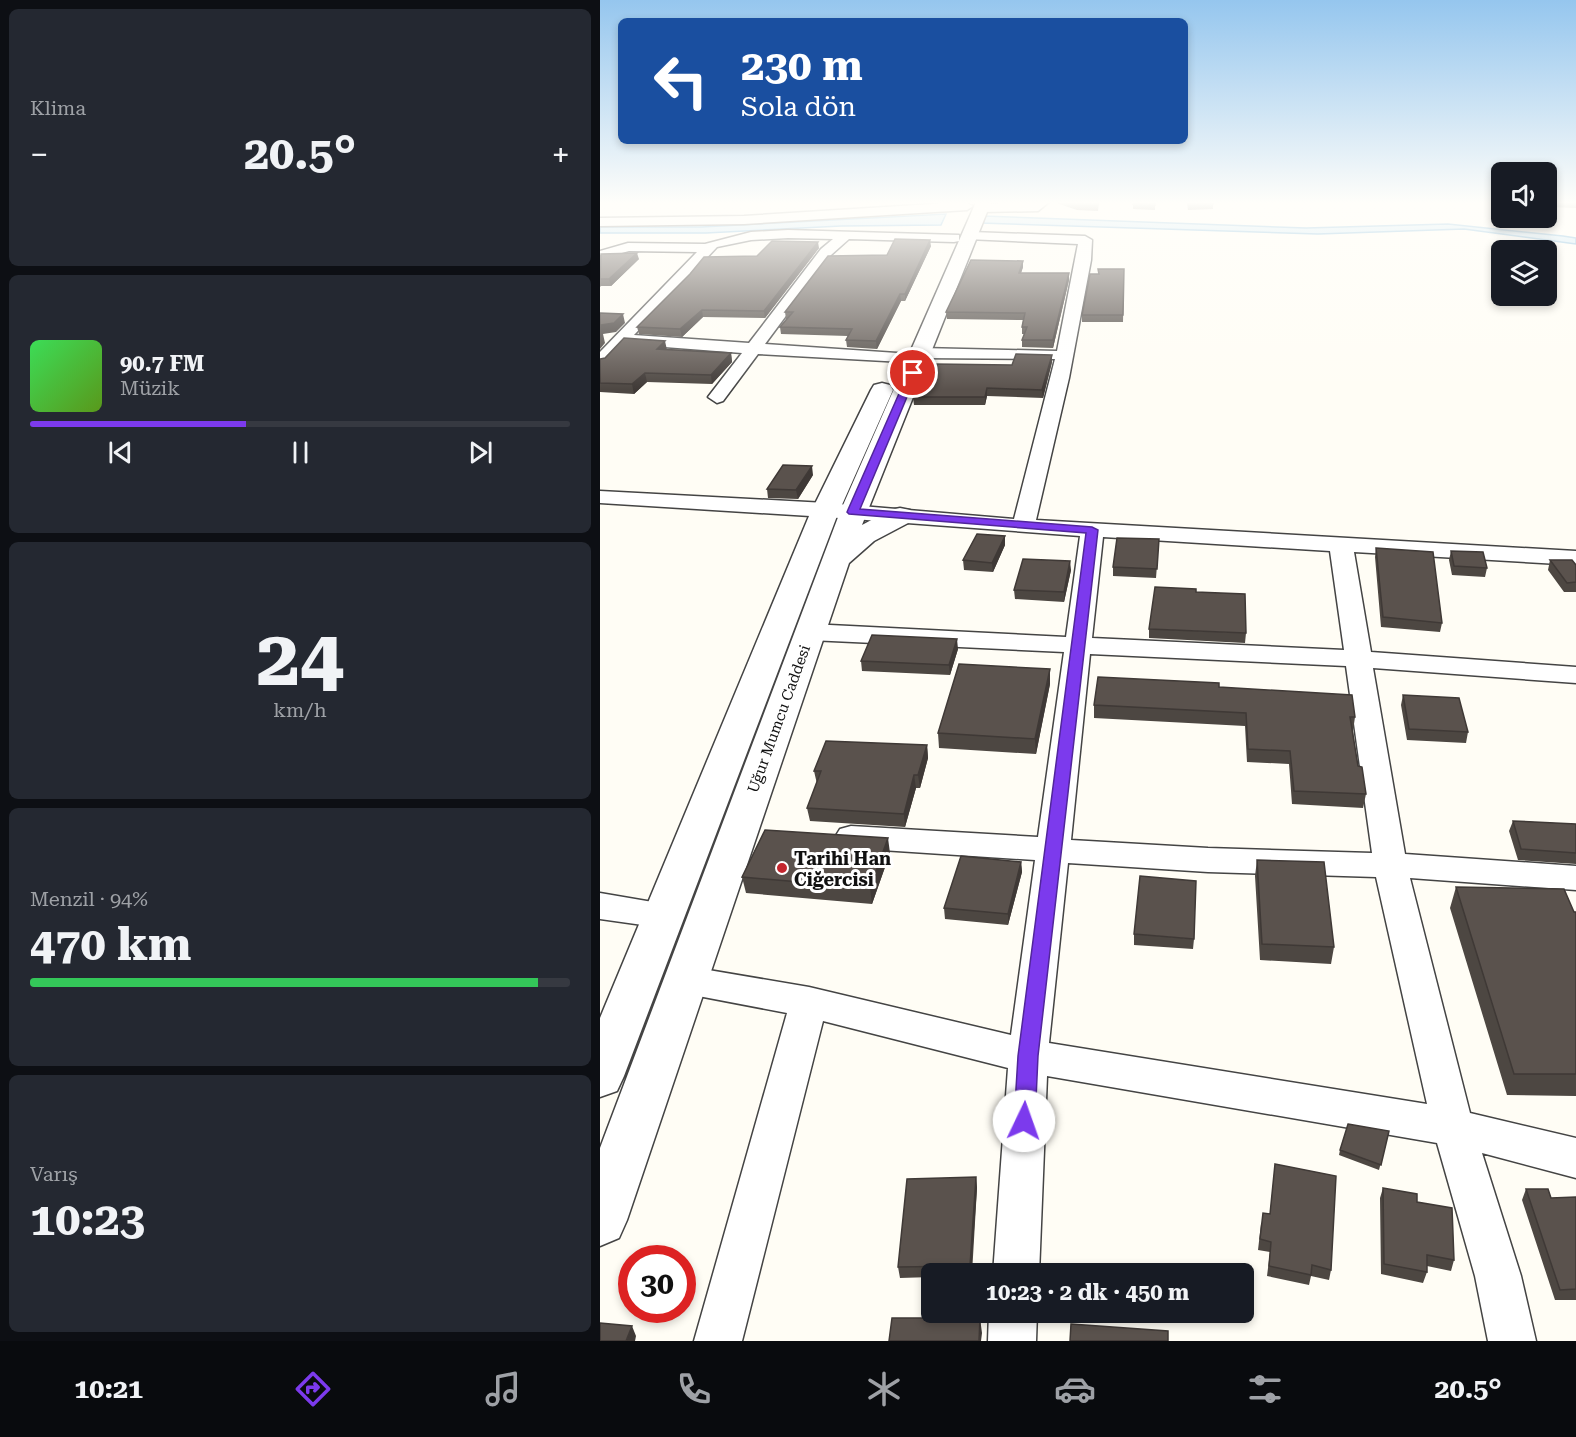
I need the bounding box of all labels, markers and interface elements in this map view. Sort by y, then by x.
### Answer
text: 230 m [741,41,863,90]
icon: left [642,42,720,120]
text: Sola dön [741,91,856,123]
text: Klima [30,96,86,120]
text: 20.5° [244,127,356,180]
text: − [30,135,48,174]
text: + [552,135,570,174]
map controls [1491,162,1557,306]
button: sound [1491,162,1557,228]
button: layers [1491,240,1557,306]
pin [887,347,938,398]
text: 90.7 FM [120,351,204,376]
icon: arrive [896,356,929,389]
text: Müzik [120,376,180,400]
icon: previous [104,436,137,469]
icon: pause [284,436,317,469]
icon: next [464,436,497,469]
text: 24 [256,613,344,704]
street label: Uğur Mumcu Caddesi [744,642,814,795]
text: km/h [273,698,327,722]
place label: Tarihi Han Ciğercisi [794,848,891,890]
marker: Tarihi Han Ciğercisi [775,861,789,875]
text: Menzil · 94% [30,887,148,911]
text: 470 km [30,918,191,971]
position arrow [992,1089,1056,1153]
text: Varış [30,1162,78,1186]
text: 10:23 [30,1193,145,1246]
speed limit sign: 30 [618,1245,696,1323]
text: 10:23 · 2 dk · 450 m [986,1280,1189,1305]
icon: directions [292,1368,334,1410]
icon: music [482,1368,524,1410]
icon: phone [673,1368,715,1410]
icon: climate [863,1368,905,1410]
icon: car [1054,1368,1096,1410]
icon: filters [1244,1368,1286,1410]
text: 10:21 [74,1373,143,1405]
text: 20.5° [1434,1373,1502,1405]

